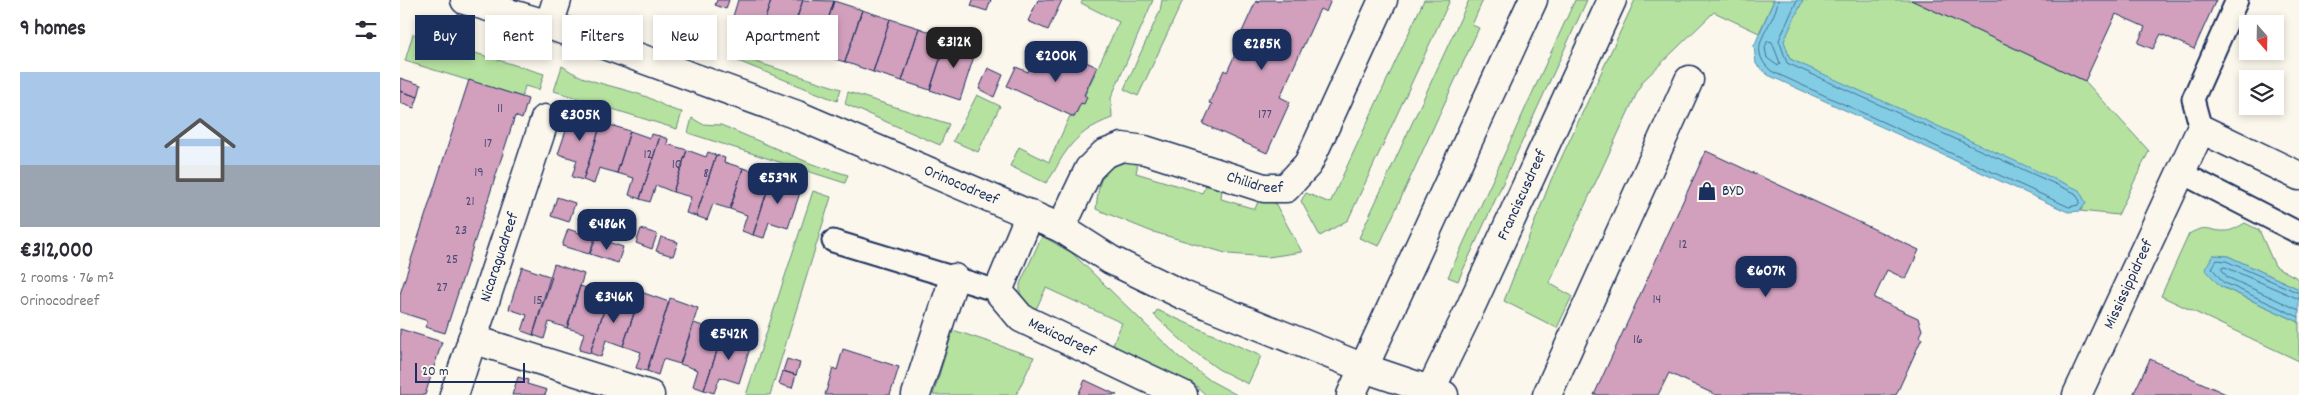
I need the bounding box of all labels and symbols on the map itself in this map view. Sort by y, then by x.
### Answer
north arrow [2239,15,2284,60]
pin: €312K [919,27,989,69]
pin: €285K [1227,28,1297,71]
pin: €200K [1021,41,1091,83]
house number: 11 [497,99,503,119]
pin: €305K [545,100,615,142]
house number: 177 [1258,105,1272,125]
house number: 17 [484,134,492,154]
house number: 12 [643,145,653,165]
street label: Franciscusdreef [1491,146,1553,244]
house number: 10 [672,155,682,175]
street label: Orinocodreef [920,159,1002,212]
pin: €539K [743,162,813,205]
house number: 19 [474,163,484,183]
house number: 8 [703,164,709,184]
street label: Chilidreef [1223,165,1283,200]
shop icon: BYD [1696,180,1718,202]
place label: BYD [1722,180,1744,203]
house number: 21 [465,192,475,212]
pin: €486K [572,208,642,251]
street label: Nicaraguadreef [474,209,525,305]
house number: 23 [455,221,467,241]
house number: 12 [1678,235,1688,255]
street label: Mississippidreef [2098,236,2159,333]
house number: 25 [446,250,458,270]
pin: €607K [1731,256,1801,298]
house number: 27 [436,278,448,298]
pin: €346K [579,282,649,324]
house number: 14 [1653,290,1661,310]
house number: 15 [533,291,543,311]
street label: Mexicodreef [1024,312,1100,363]
pin: €542K [694,318,764,361]
house number: 16 [1633,330,1643,350]
scale bar [415,360,525,383]

